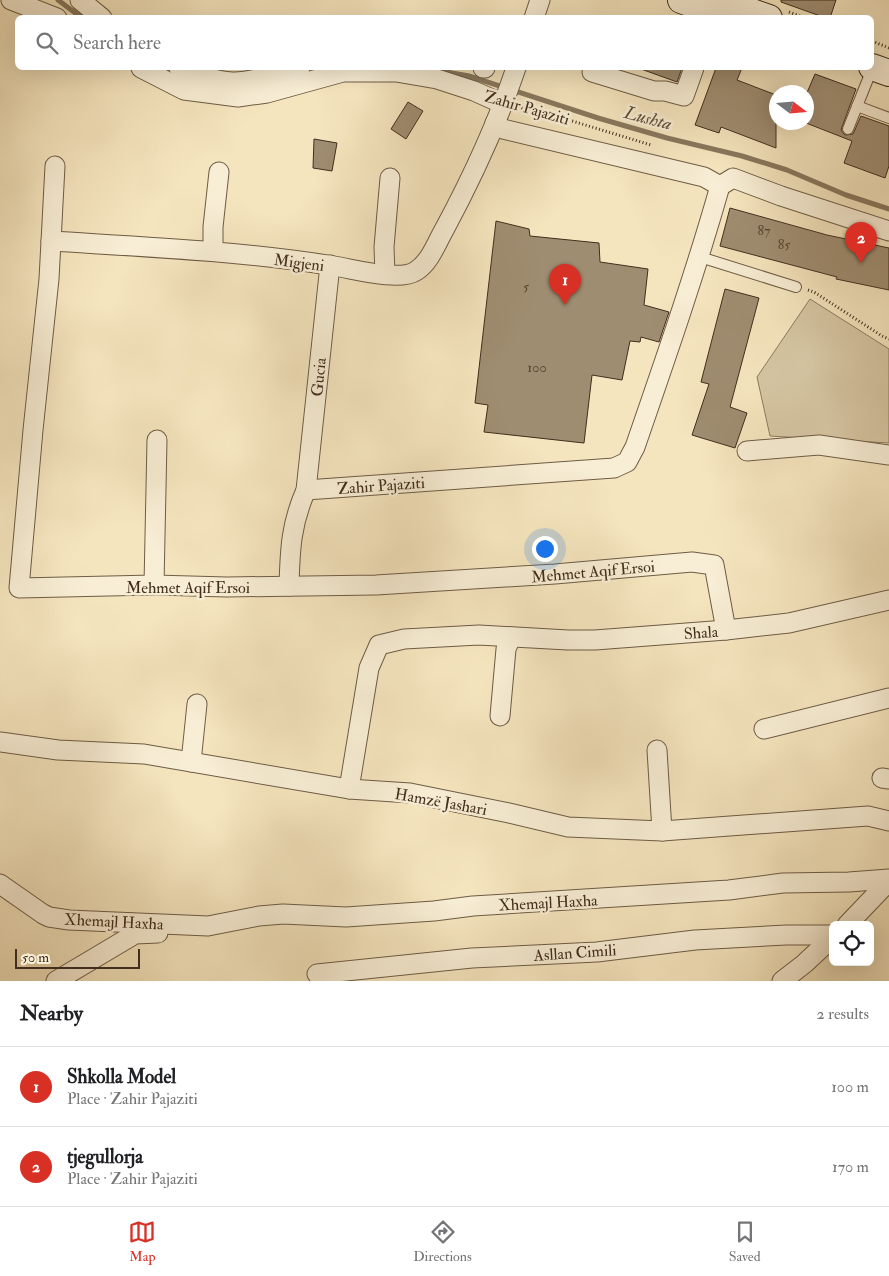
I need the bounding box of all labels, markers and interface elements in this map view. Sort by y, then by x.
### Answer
search box [15,15,874,70]
icon: search [33,29,61,57]
text: Search here [73,31,161,55]
north arrow [769,85,814,130]
street label: Zahir Pajaziti [482,86,572,130]
water label: Lushta [621,101,674,136]
house number: 87 [758,222,771,239]
pin: 2 [845,222,877,263]
house number: 85 [778,236,791,253]
street label: Migjeni [273,250,325,276]
pin: 1 [549,264,581,305]
house number: 5 [523,278,530,295]
street label: Gucia [307,356,331,398]
house number: 100 [527,359,547,376]
street label: Zahir Pajaziti [337,473,426,499]
your location [532,536,558,562]
street label: Mehmet Aqif Ersoi [530,557,656,587]
street label: Mehmet Aqif Ersoi [126,578,250,598]
street label: Shala [683,622,719,644]
street label: Hamzë Jashari [393,784,488,821]
street label: Xhemajl Haxha [498,890,599,916]
street label: Xhemajl Haxha [64,909,164,935]
map controls [829,921,874,966]
button: locate [829,921,874,966]
street label: Asllan Cimili [532,940,617,966]
scale bar [15,946,140,969]
text: 50 m [22,949,49,966]
text: Nearby [20,1000,83,1027]
text: 2 results [816,1004,869,1024]
text: Shkolla Model [67,1065,176,1089]
text: 1 [33,1077,39,1097]
text: 100 m [831,1077,869,1097]
text: Place · Zahir Pajaziti [67,1089,198,1109]
text: tjegullorja [67,1145,143,1169]
text: 2 [32,1157,40,1177]
text: 170 m [832,1157,869,1177]
text: Place · Zahir Pajaziti [67,1169,198,1189]
tab: Map [128,1218,156,1265]
tab: Directions [413,1218,472,1265]
tab: Saved [729,1218,761,1265]

